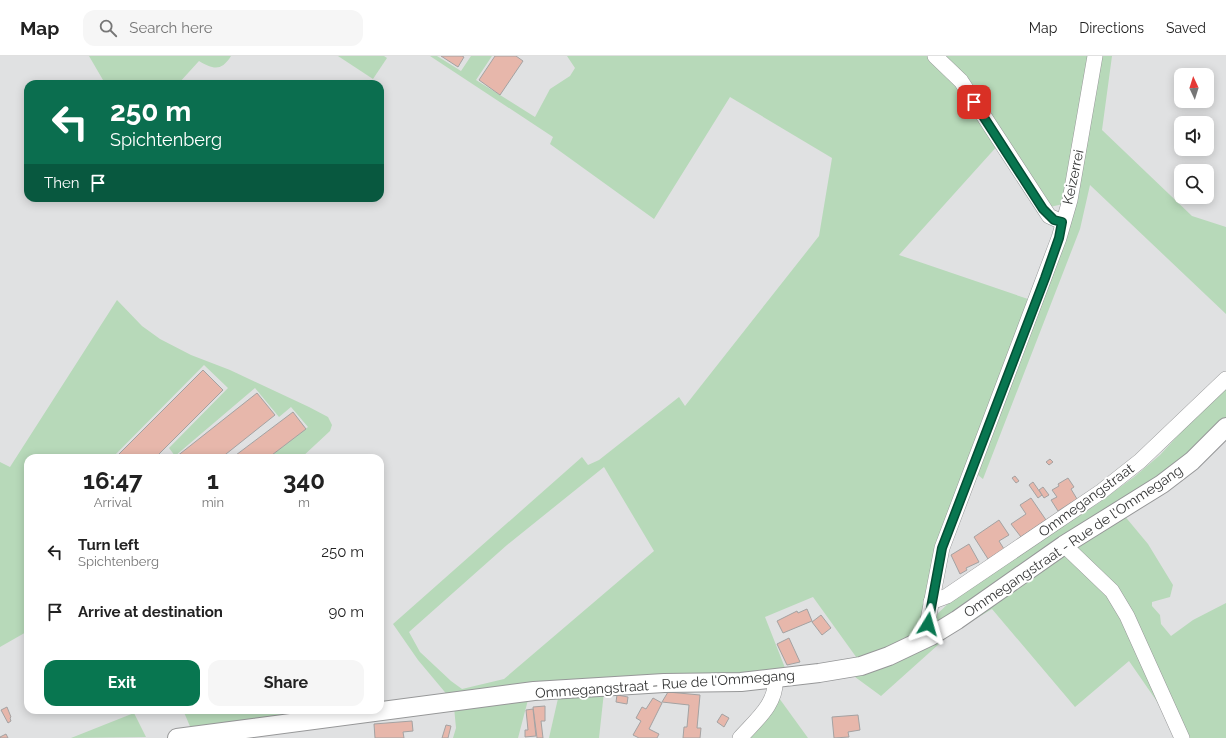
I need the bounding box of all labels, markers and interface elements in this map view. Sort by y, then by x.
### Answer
search box [83,10,363,46]
text: Map [20,17,59,39]
icon: search [97,17,119,39]
text: Search here [129,19,213,37]
text: Map [1029,20,1057,36]
text: Directions [1079,20,1144,36]
text: Saved [1166,20,1206,36]
north arrow [1174,68,1214,108]
map controls [1174,68,1214,204]
pin [957,85,991,119]
icon: arrive [963,91,985,113]
text: 250 m [110,95,191,128]
icon: left [44,96,96,148]
button: sound [1174,116,1214,156]
text: Spichtenberg [110,129,222,150]
street label: Keizerrei [1059,148,1087,206]
button: search [1174,164,1214,204]
icon: arrive [87,172,109,194]
text: Then [44,174,79,192]
street label: Ommegangstraat [1035,460,1137,540]
street label: Ommegangstraat - Rue de l'Ommegang [961,462,1185,620]
text: 16:47 [83,466,143,495]
text: 1 [207,466,219,495]
text: 340 [283,466,325,495]
text: Arrival [94,495,132,510]
text: min [202,495,224,510]
text: m [298,495,310,510]
text: Turn left [78,536,139,554]
icon: left [44,541,66,563]
text: 250 m [321,543,364,561]
text: Spichtenberg [78,554,159,569]
icon: arrive [44,601,66,623]
text: Arrive at destination [78,603,223,621]
text: 90 m [328,603,364,621]
position arrow [907,603,949,645]
button: Exit [44,660,200,706]
button: Share [208,660,364,706]
street label: Ommegangstraat - Rue de l'Ommegang [535,667,795,701]

